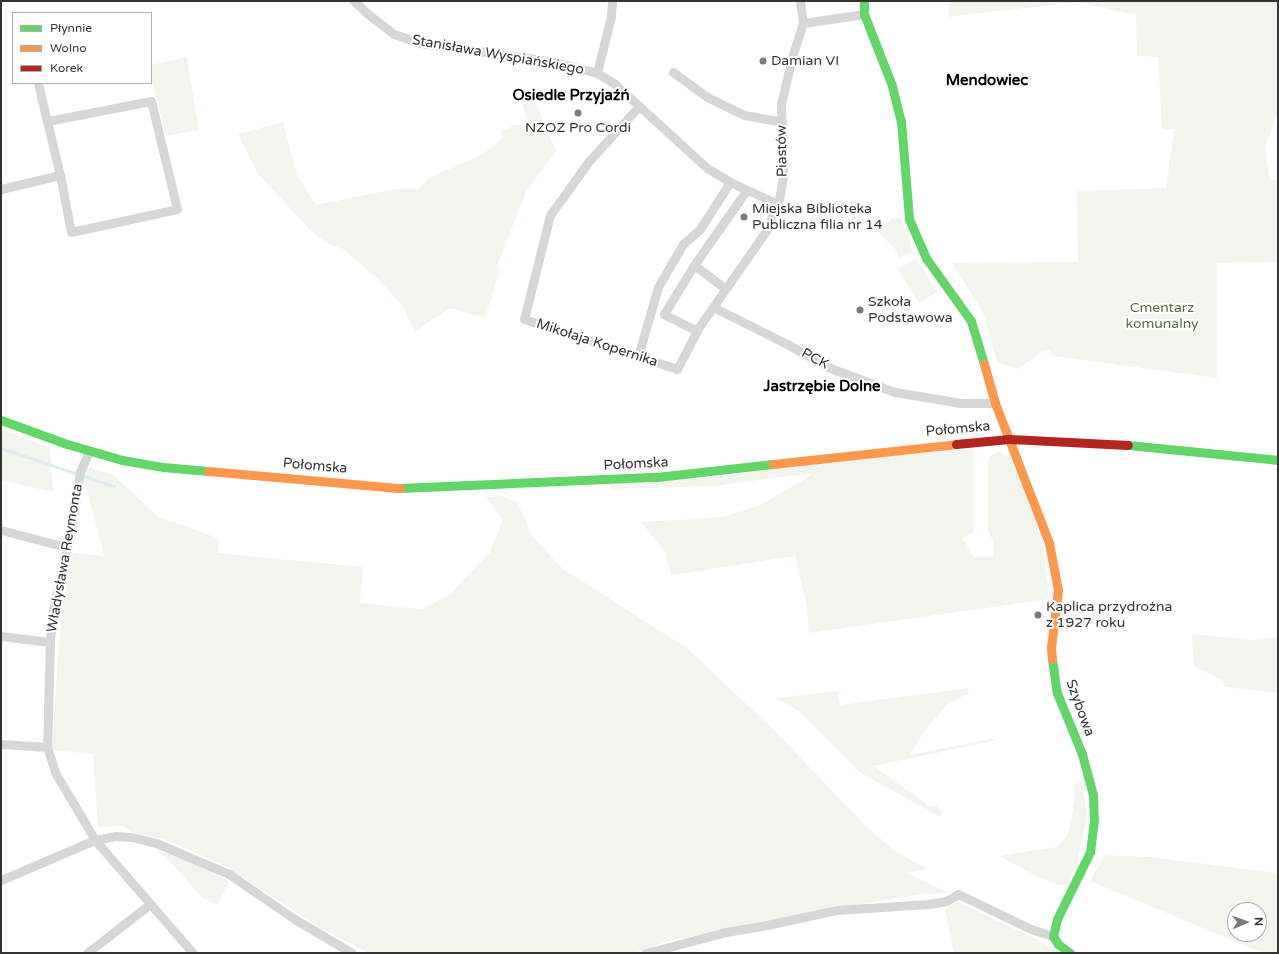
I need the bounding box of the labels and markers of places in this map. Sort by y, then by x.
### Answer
place label: Damian VI [771,53,839,69]
marker: Damian VI [758,56,768,66]
marker: NZOZ Pro Cordi [573,108,583,118]
place label: NZOZ Pro Cordi [525,120,631,136]
place label: Miejska Biblioteka Publiczna filia nr 14 [752,201,883,234]
marker: Miejska Biblioteka Publiczna filia nr 14 [739,212,749,222]
place label: Szkoła Podstawowa [868,294,953,326]
marker: Szkoła Podstawowa [855,305,865,315]
place label: Kaplica przydrożna z 1927 roku [1046,599,1172,632]
marker: Kaplica przydrożna z 1927 roku [1033,610,1043,620]

